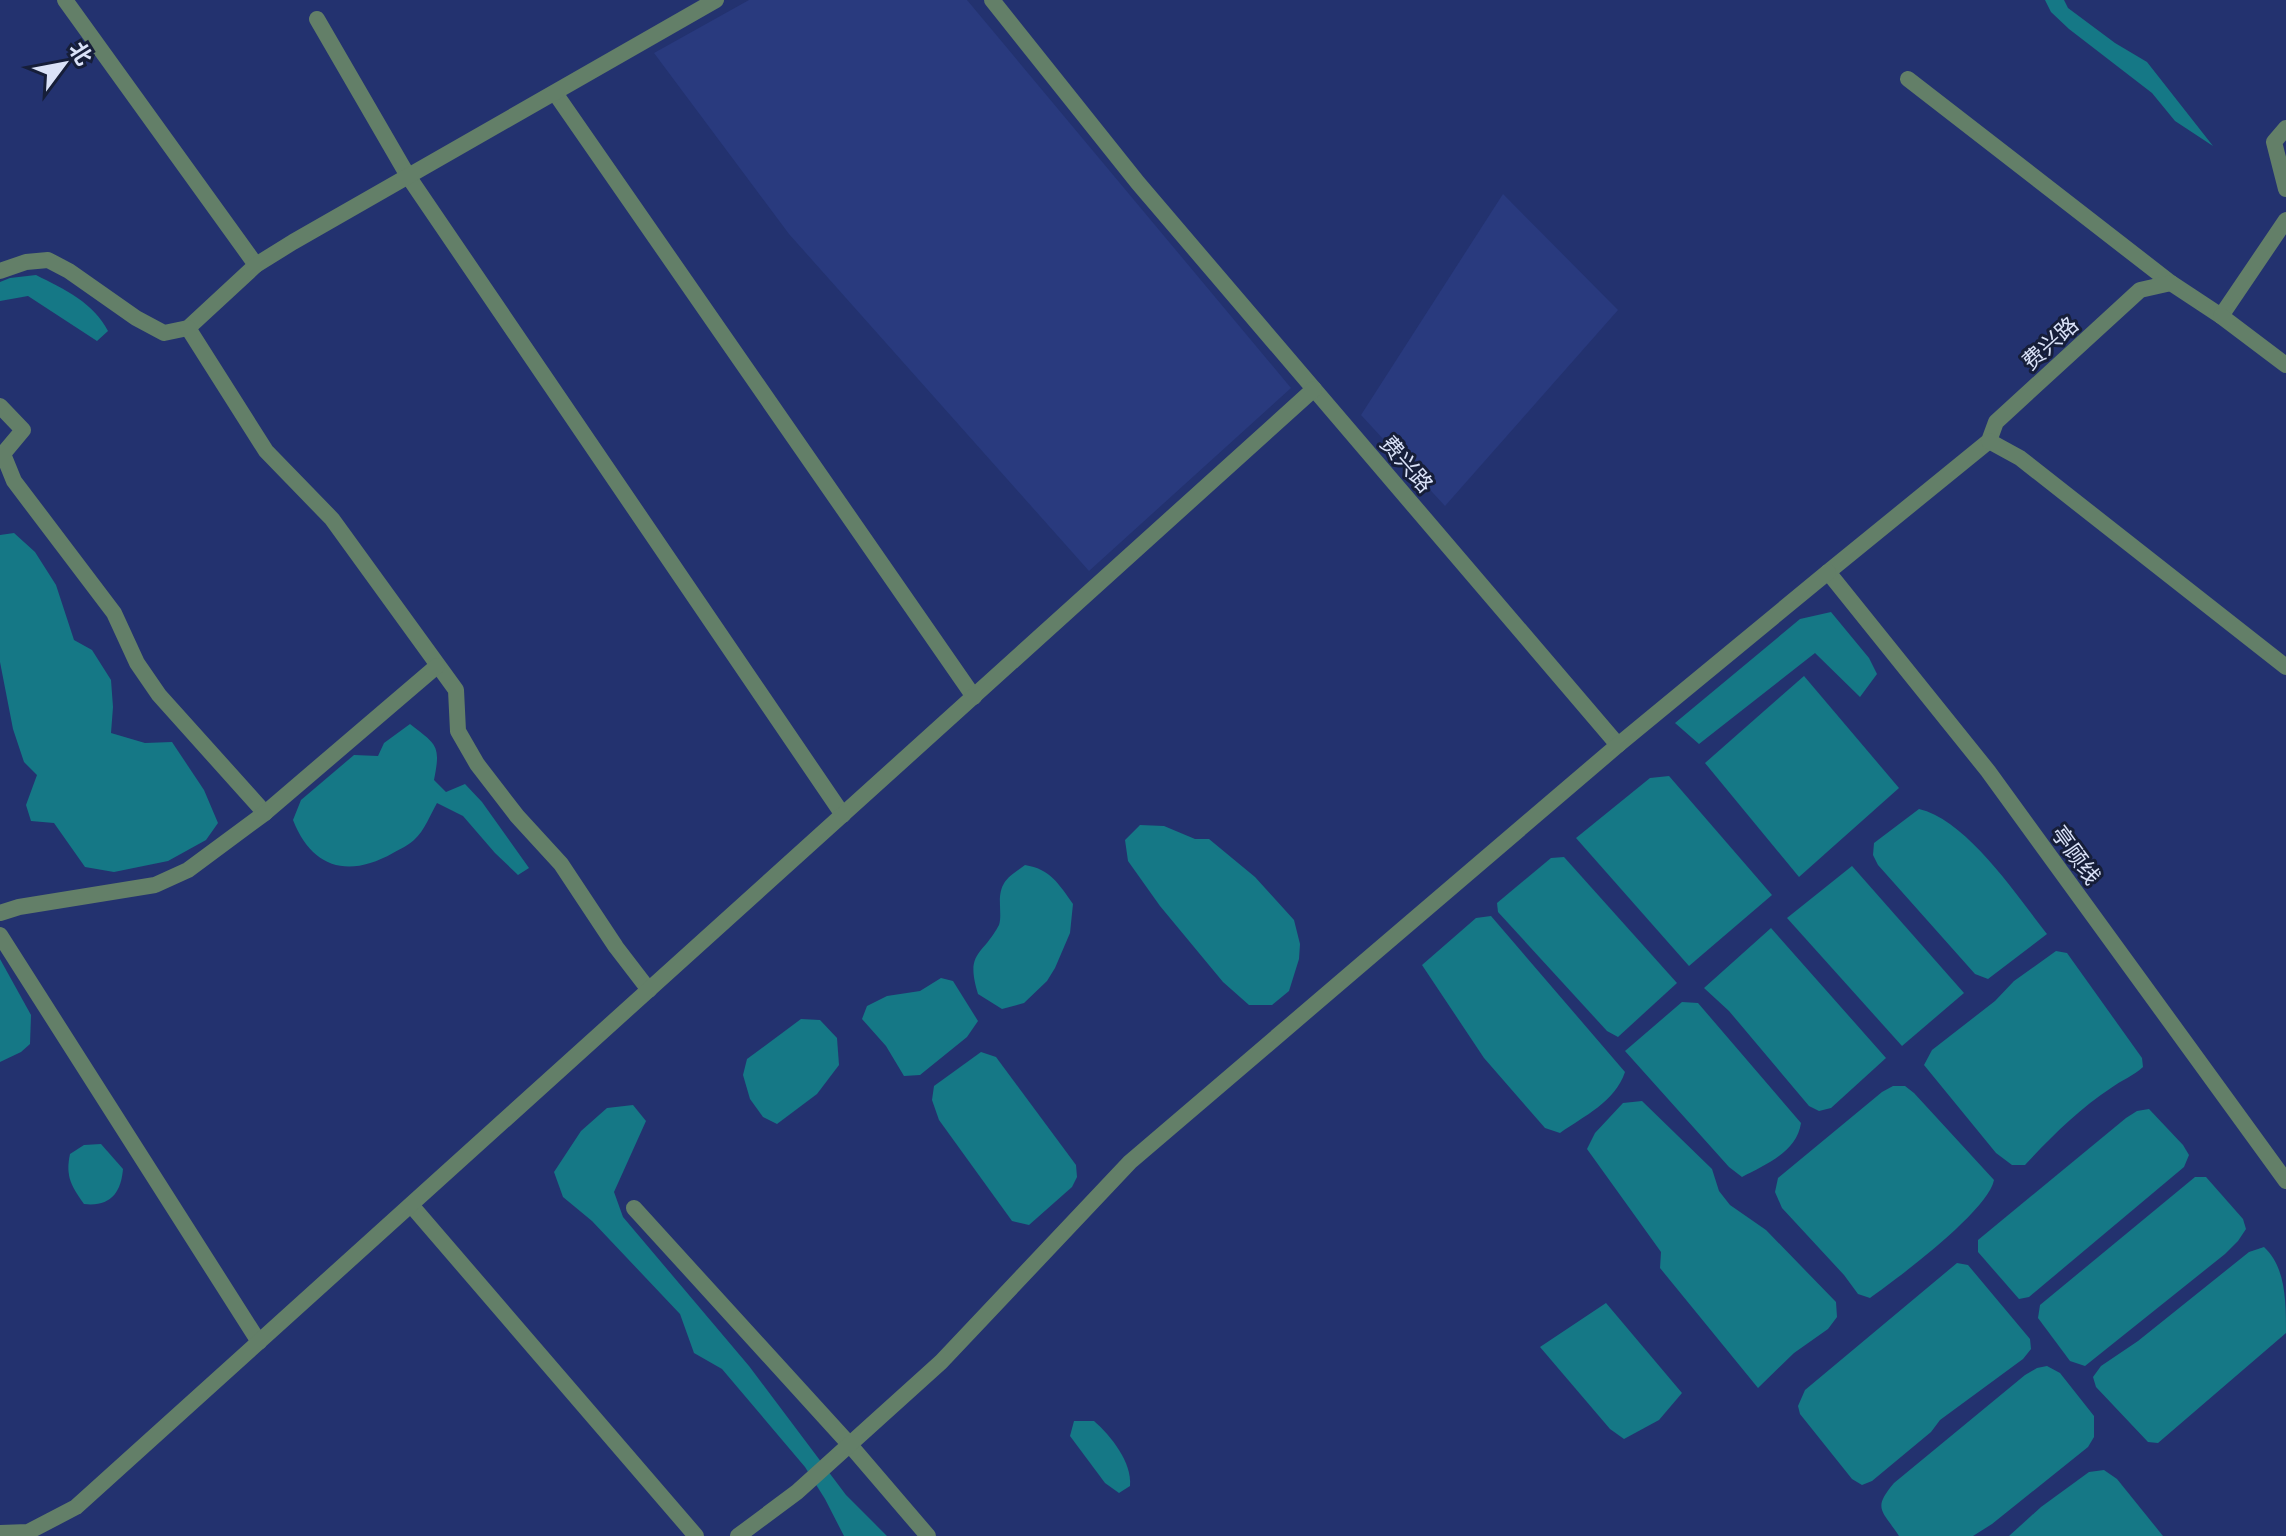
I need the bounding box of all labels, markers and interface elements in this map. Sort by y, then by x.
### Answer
north arrow [24,24,104,104]
text: 北 [63,36,100,70]
street label: 费兴路 [2015,309,2084,375]
street label: 费兴路 [1375,429,1441,498]
street label: 亭顾线 [2045,819,2108,890]

